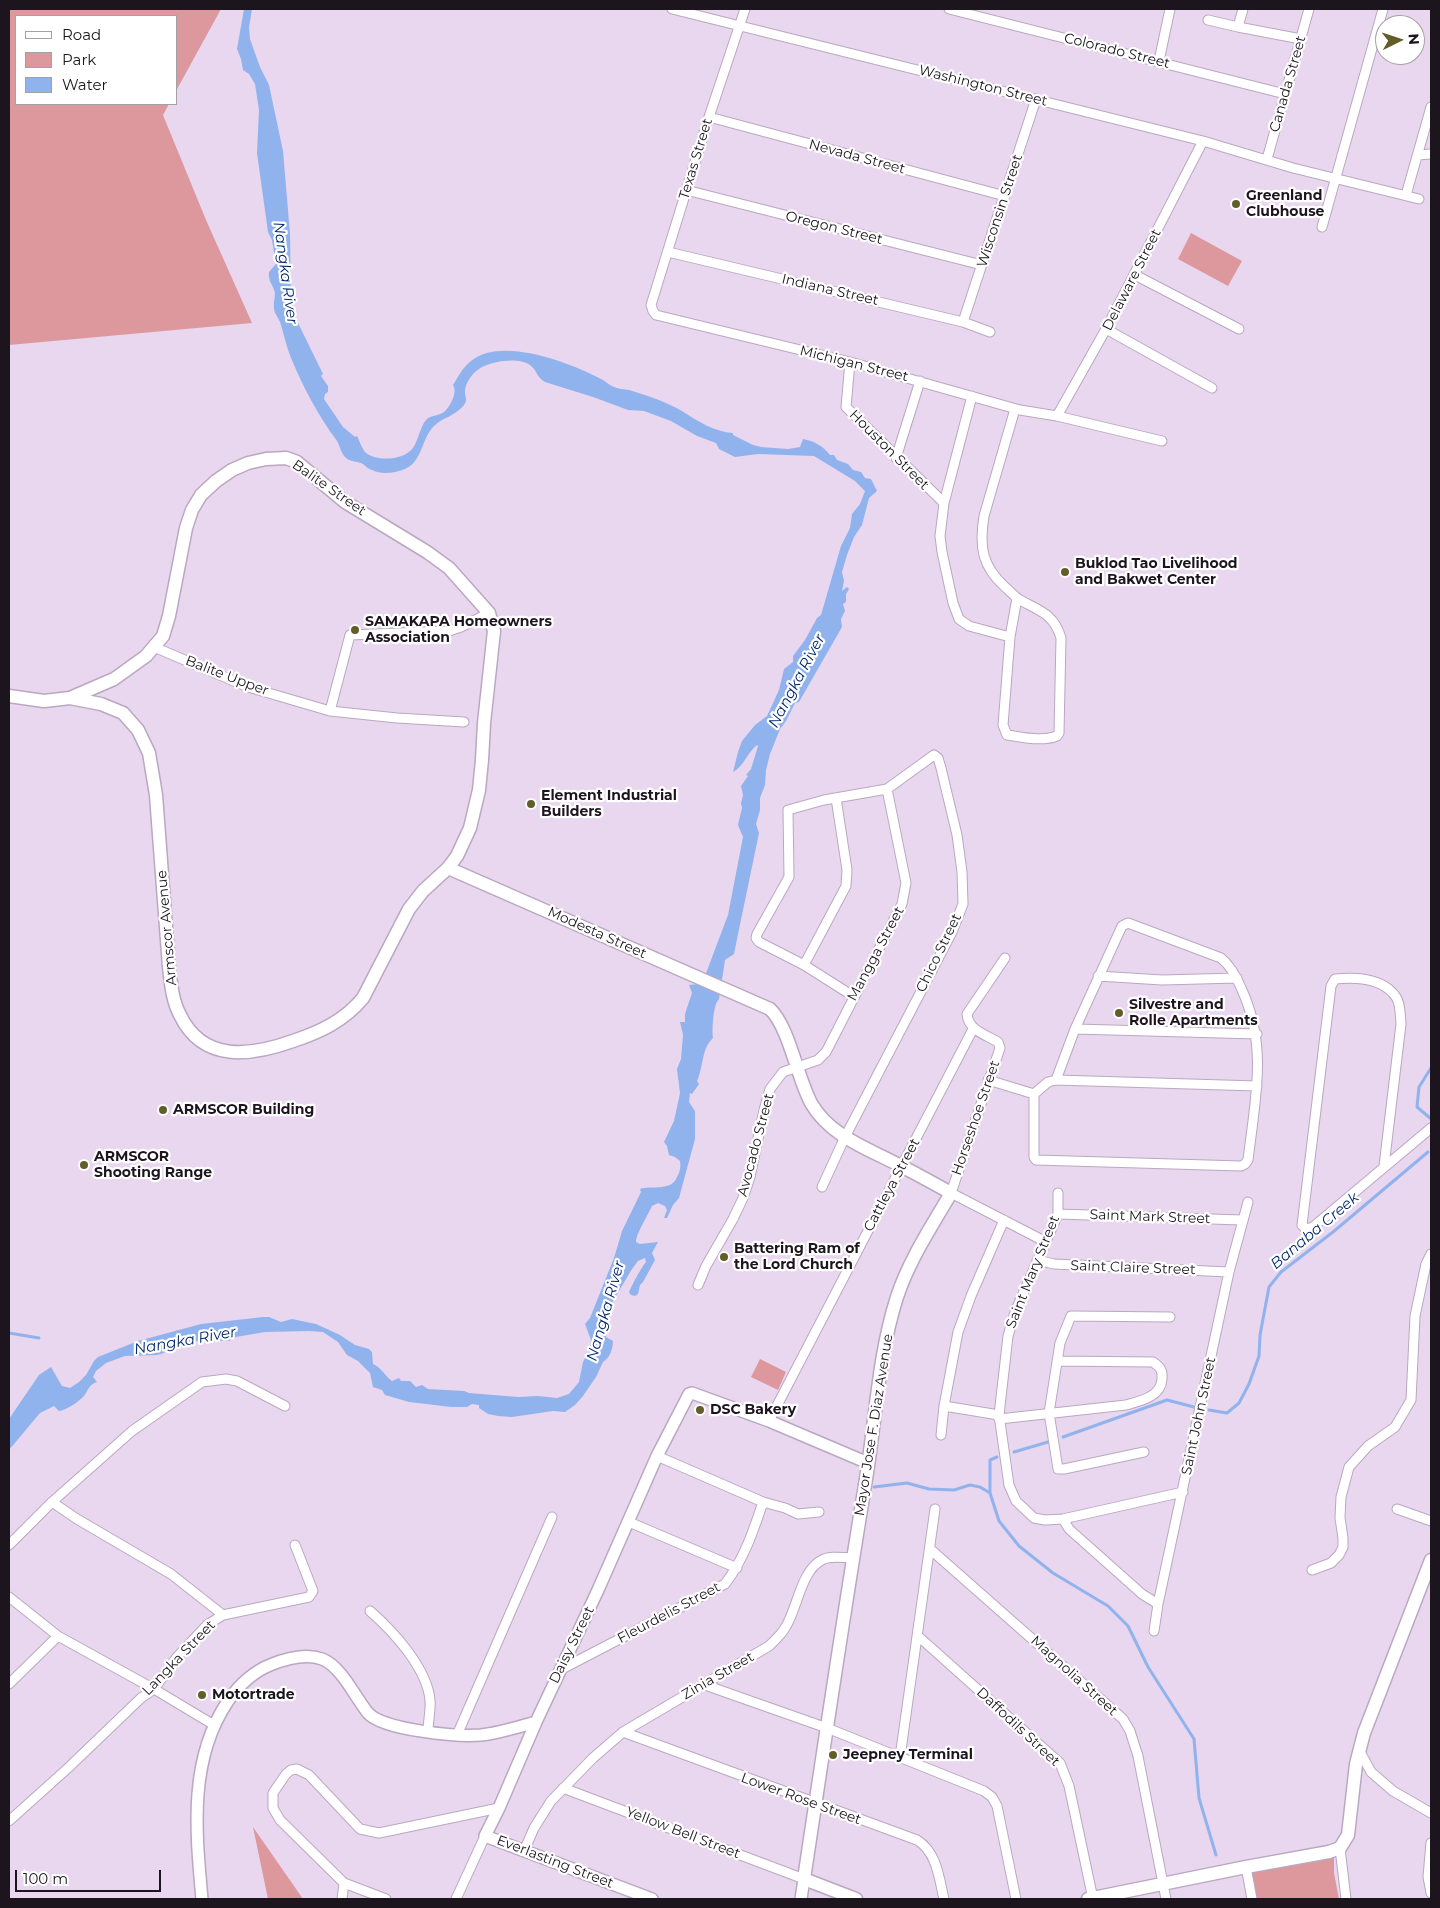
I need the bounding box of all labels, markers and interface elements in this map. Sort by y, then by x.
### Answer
legend [15,15,178,105]
north arrow [1375,15,1425,65]
text: Road [62,25,101,44]
street label: Colorado Street [1062,30,1172,72]
text: N [1405,33,1423,45]
street label: Canada Street [1266,34,1310,134]
text: Park [62,50,96,69]
street label: Washington Street [917,62,1049,110]
text: Water [62,75,108,94]
street label: Texas Street [676,116,716,202]
street label: Nevada Street [807,136,907,178]
street label: Wisconsin Street [974,152,1026,270]
place label: Greenland Clubhouse [1246,188,1324,220]
marker: Greenland Clubhouse [1230,198,1242,210]
street label: Oregon Street [784,208,884,248]
water label: Nangka River [269,221,301,325]
street label: Delaware Street [1099,226,1165,334]
street label: Indiana Street [780,271,880,309]
street label: Michigan Street [798,342,910,386]
street label: Houston Street [846,407,932,493]
street label: Balite Street [289,456,369,520]
place label: Buklod Tao Livelihood and Bakwet Center [1075,556,1237,588]
marker: Buklod Tao Livelihood and Bakwet Center [1059,566,1071,578]
place label: SAMAKAPA Homeowners Association [365,614,552,646]
marker: SAMAKAPA Homeowners Association [349,624,361,636]
water label: Nangka River [765,631,829,731]
street label: Balite Upper [183,652,271,700]
place label: Element Industrial Builders [541,788,677,820]
marker: Element Industrial Builders [525,798,537,810]
street label: Armscor Avenue [154,870,180,986]
street label: Modesta Street [545,904,649,962]
street label: Mangga Street [844,904,908,1004]
street label: Chico Street [913,911,965,995]
place label: Silvestre and Rolle Apartments [1129,997,1258,1030]
marker: Silvestre and Rolle Apartments [1113,1007,1125,1019]
street label: Horseshoe Street [948,1058,1004,1178]
street label: Avocado Street [734,1092,778,1198]
place label: ARMSCOR Building [173,1102,314,1118]
marker: ARMSCOR Building [157,1104,169,1116]
street label: Cattleya Street [860,1136,924,1234]
place label: ARMSCOR Shooting Range [94,1149,212,1182]
marker: ARMSCOR Shooting Range [78,1159,90,1171]
water label: Banaba Creek [1267,1189,1363,1273]
street label: Saint Mark Street [1089,1206,1211,1228]
street label: Saint Mary Street [1003,1213,1063,1331]
place label: Battering Ram of the Lord Church [734,1241,860,1274]
marker: Battering Ram of the Lord Church [718,1251,730,1263]
street label: Saint Claire Street [1070,1257,1196,1279]
water label: Nangka River [583,1259,629,1363]
water label: Nangka River [133,1323,237,1359]
street label: Mayor Jose F. Diaz Avenue [851,1333,897,1517]
street label: Saint John Street [1178,1355,1220,1477]
place label: DSC Bakery [710,1402,796,1418]
marker: DSC Bakery [694,1404,706,1416]
street label: Fleurdelis Street [615,1579,723,1647]
street label: Daisy Street [546,1604,598,1686]
street label: Langka Street [139,1617,219,1699]
street label: Magnolia Street [1027,1633,1121,1719]
street label: Zinia Street [679,1649,757,1703]
street label: Daffodils Street [973,1684,1063,1770]
place label: Motortrade [212,1687,295,1703]
marker: Motortrade [196,1689,208,1701]
place label: Jeepney Terminal [843,1747,973,1763]
marker: Jeepney Terminal [827,1749,839,1761]
street label: Lower Rose Street [739,1769,863,1829]
street label: Yellow Bell Street [623,1803,743,1863]
street label: Everlasting Street [494,1832,616,1892]
scale bar [18,1860,164,1892]
text: 100 m [23,1869,68,1888]

